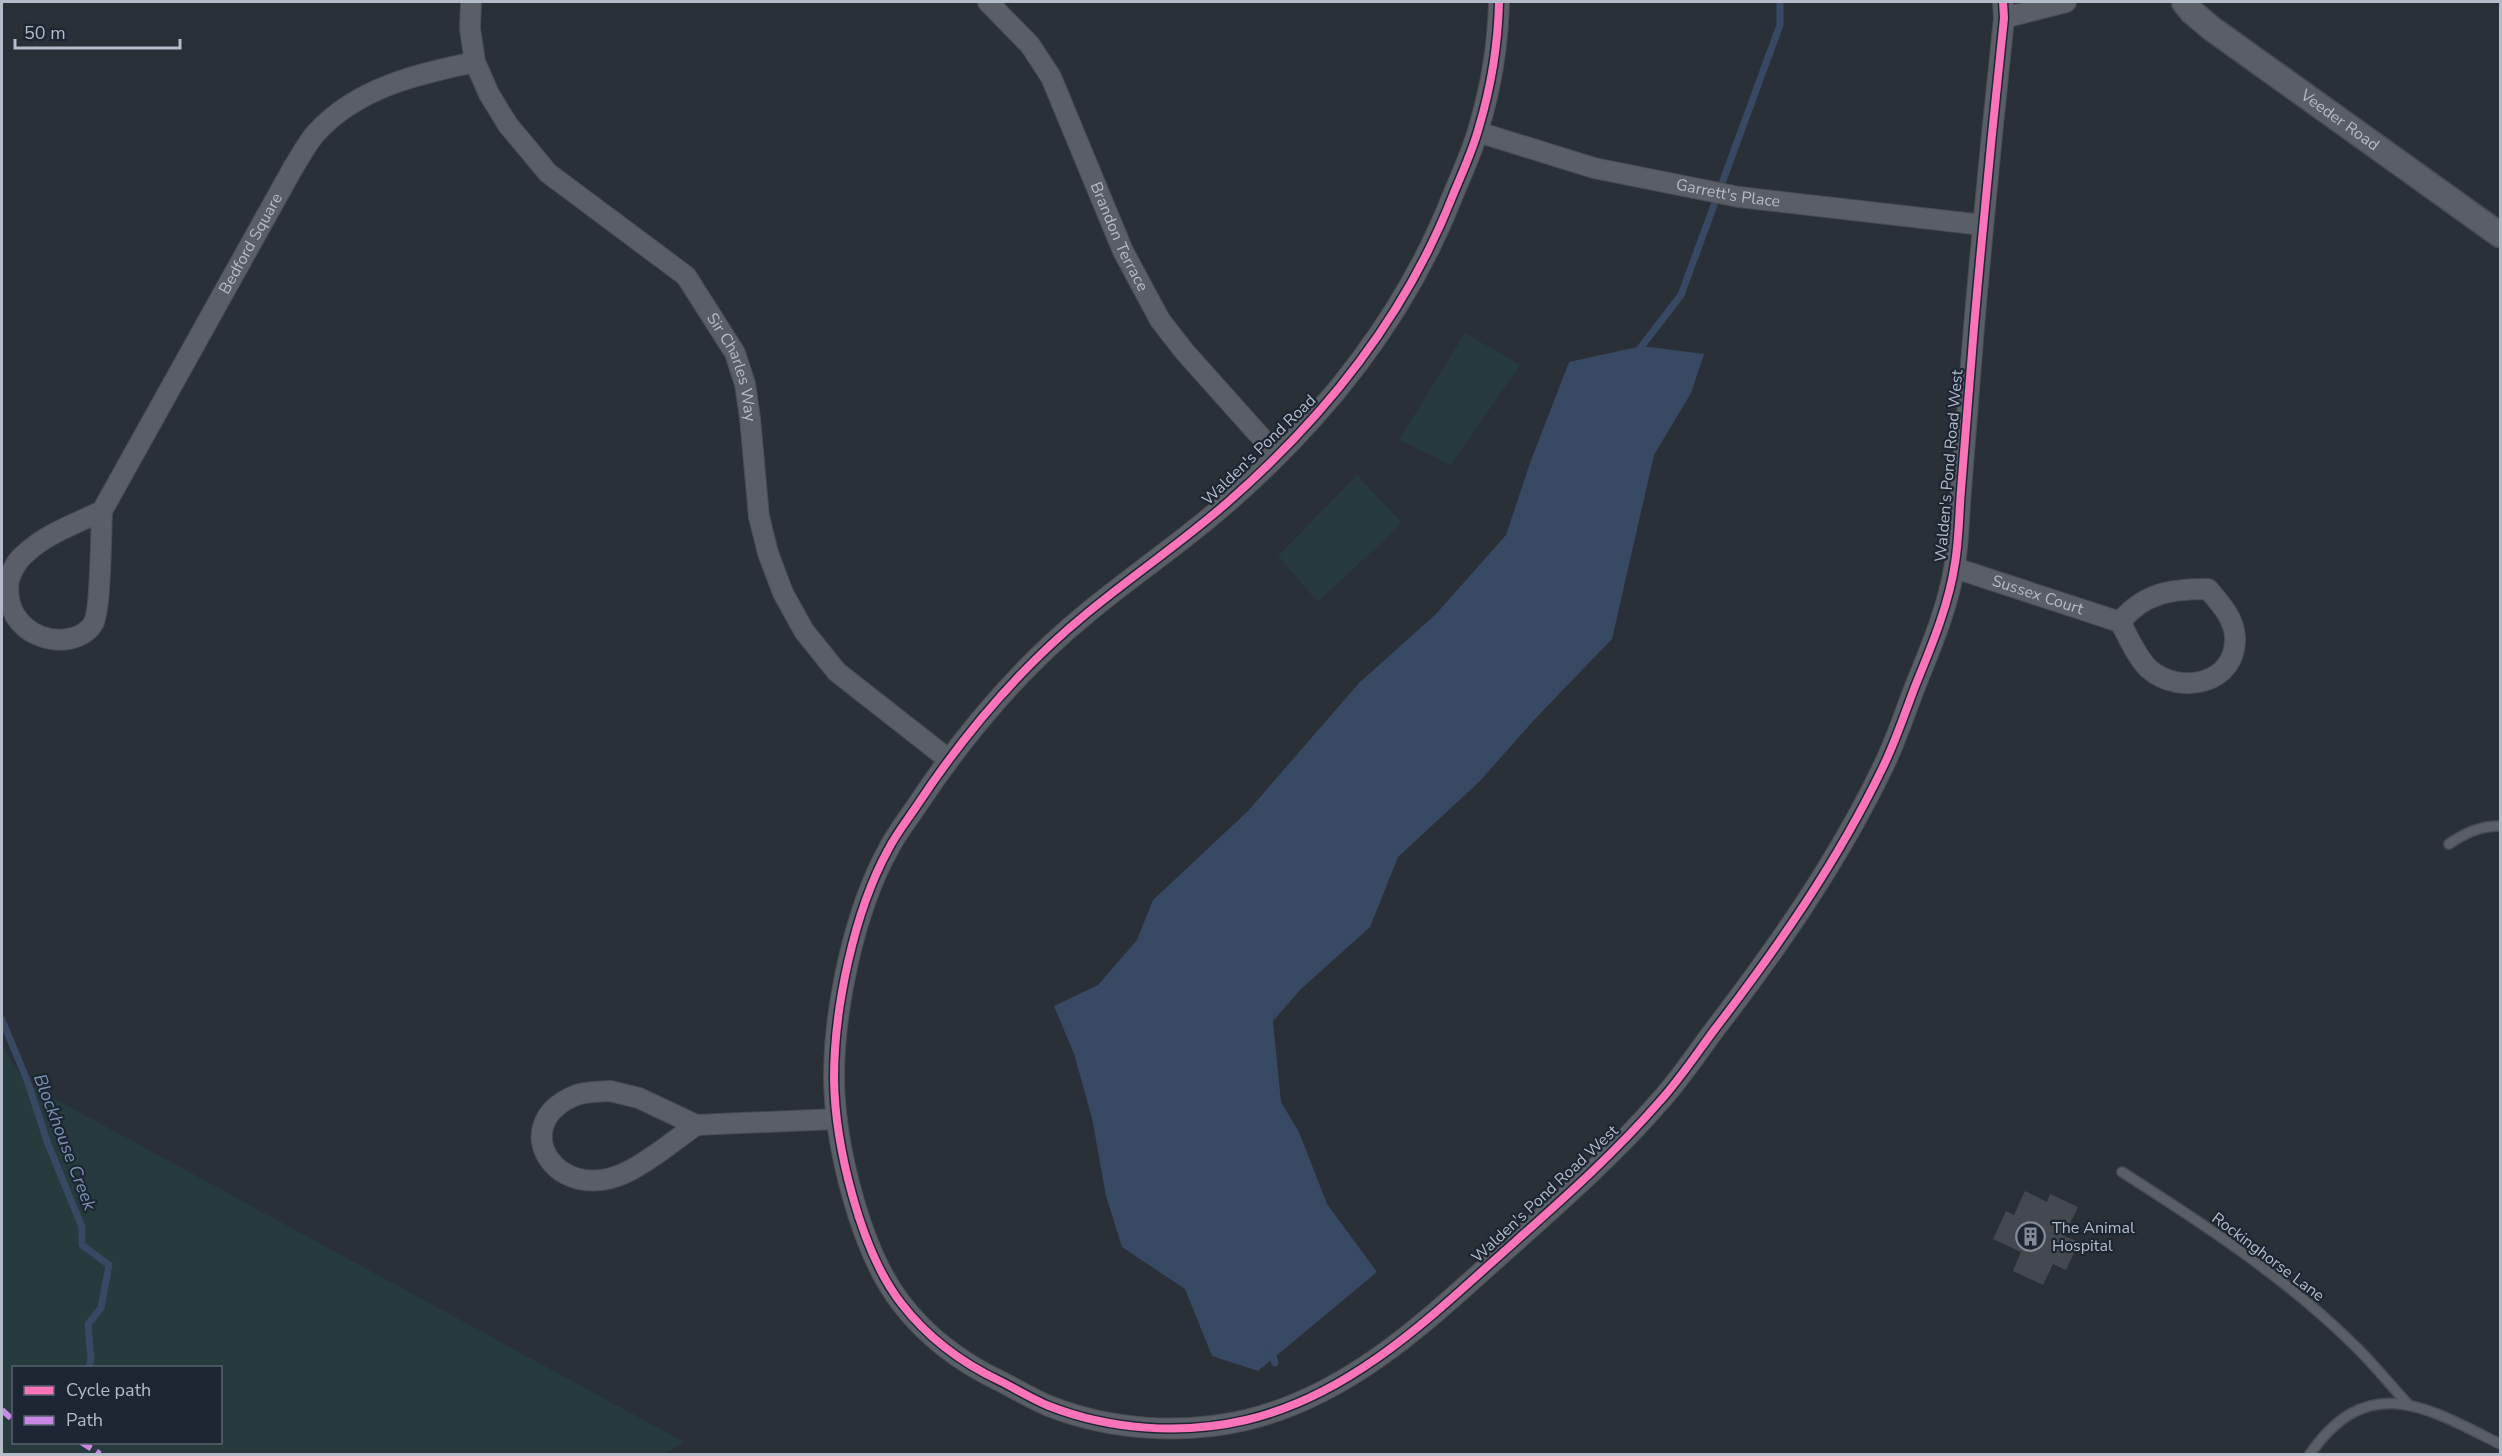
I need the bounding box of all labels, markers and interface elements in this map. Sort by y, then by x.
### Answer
scale bar [15,12,180,50]
text: 50 m [24,21,66,45]
street label: Veeder Road [2295,84,2384,156]
street label: Garrett's Place [1674,174,1781,213]
street label: Brandon Terrace [1085,179,1154,295]
street label: Bedford Square [214,189,288,298]
street label: Sir Charles Way [701,309,761,424]
street label: Walden's Pond Road West [1930,368,1968,563]
street label: Walden's Pond Road [1197,390,1321,510]
street label: Sussex Court [1989,570,2087,620]
water label: Blockhouse Creek [28,1070,102,1215]
street label: Walden's Pond Road West [1467,1120,1623,1268]
street label: Rockinghorse Lane [2207,1207,2329,1307]
place label: The Animal Hospital [2052,1217,2135,1257]
building icon: The Animal Hospital [2015,1221,2047,1253]
legend [12,1366,222,1444]
text: Cycle path [66,1378,151,1402]
text: Path [66,1408,103,1432]

